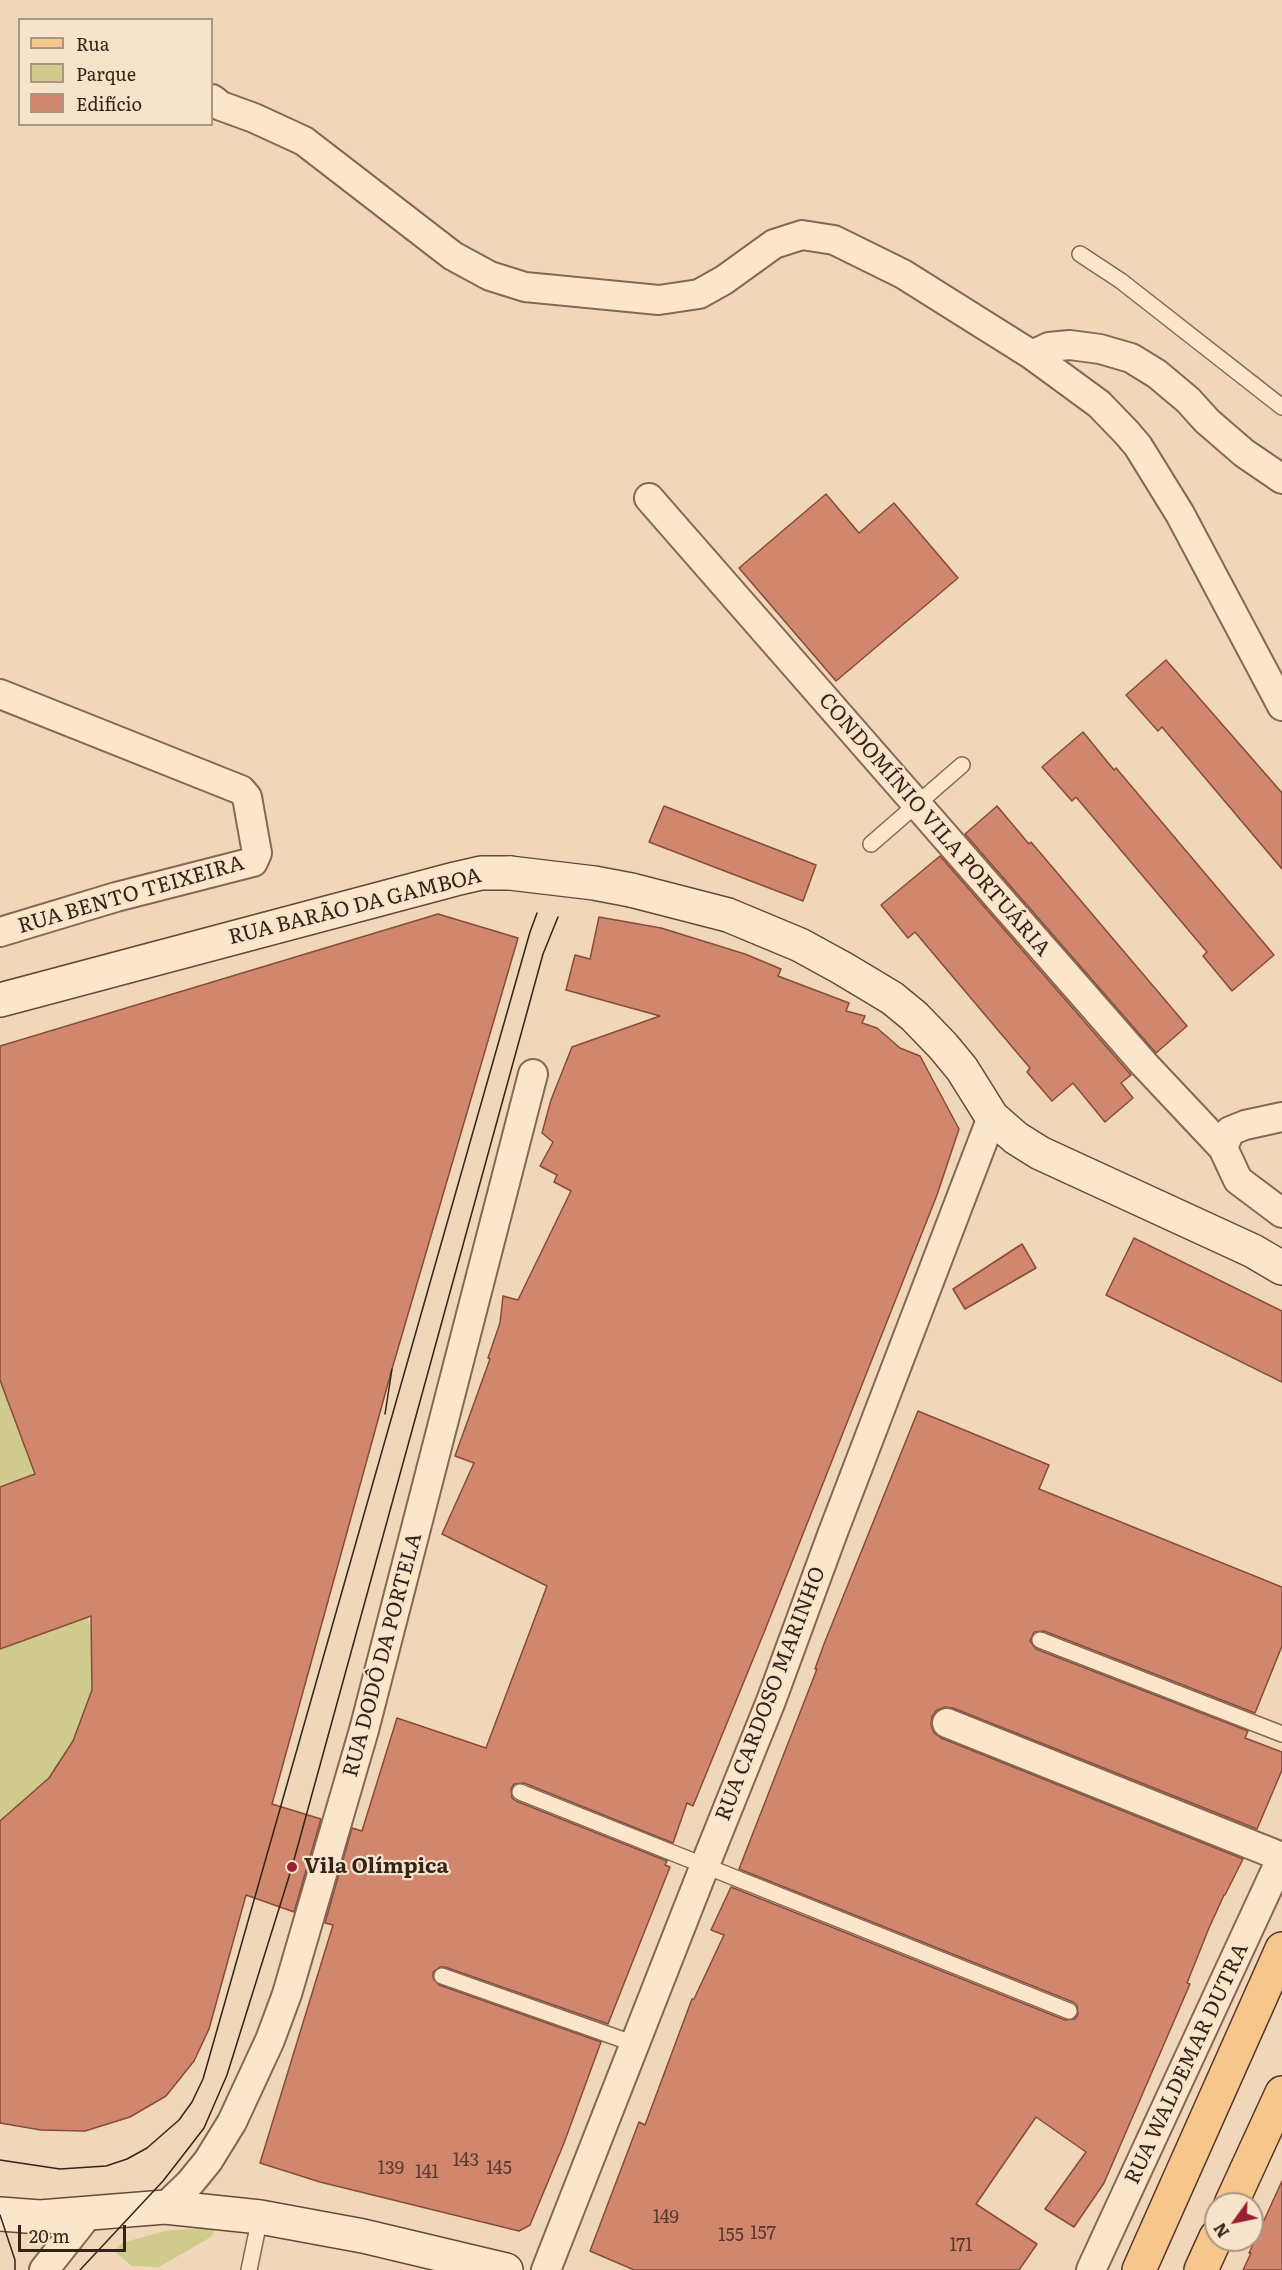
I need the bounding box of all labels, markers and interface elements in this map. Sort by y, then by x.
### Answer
legend [18,18,213,126]
text: Rua [76,30,109,57]
text: Parque [76,60,136,87]
text: Edifício [76,90,142,117]
street label: CONDOMÍNIO VILA PORTUÁRIA [813,688,1055,962]
street label: RUA BENTO TEIXEIRA [15,851,247,939]
street label: RUA BARÃO DA GAMBOA [226,863,484,951]
street label: RUA DODÔ DA PORTELA [338,1530,428,1780]
street label: RUA CARDOSO MARINHO [711,1563,831,1825]
place label: Vila Olímpica [304,1854,449,1880]
marker: Vila Olímpica [285,1860,299,1874]
street label: RUA WALDEMAR DUTRA [1120,1939,1254,2189]
house number: 143 [453,2150,479,2172]
house number: 139 [378,2158,404,2180]
house number: 145 [486,2158,512,2180]
house number: 141 [415,2162,439,2184]
north arrow [1204,2192,1264,2252]
house number: 149 [653,2207,679,2229]
scale bar [21,2213,129,2251]
text: N [1207,2219,1234,2243]
text: 20 m [29,2222,70,2249]
house number: 157 [750,2223,776,2245]
house number: 155 [718,2225,744,2247]
house number: 171 [949,2235,973,2257]

